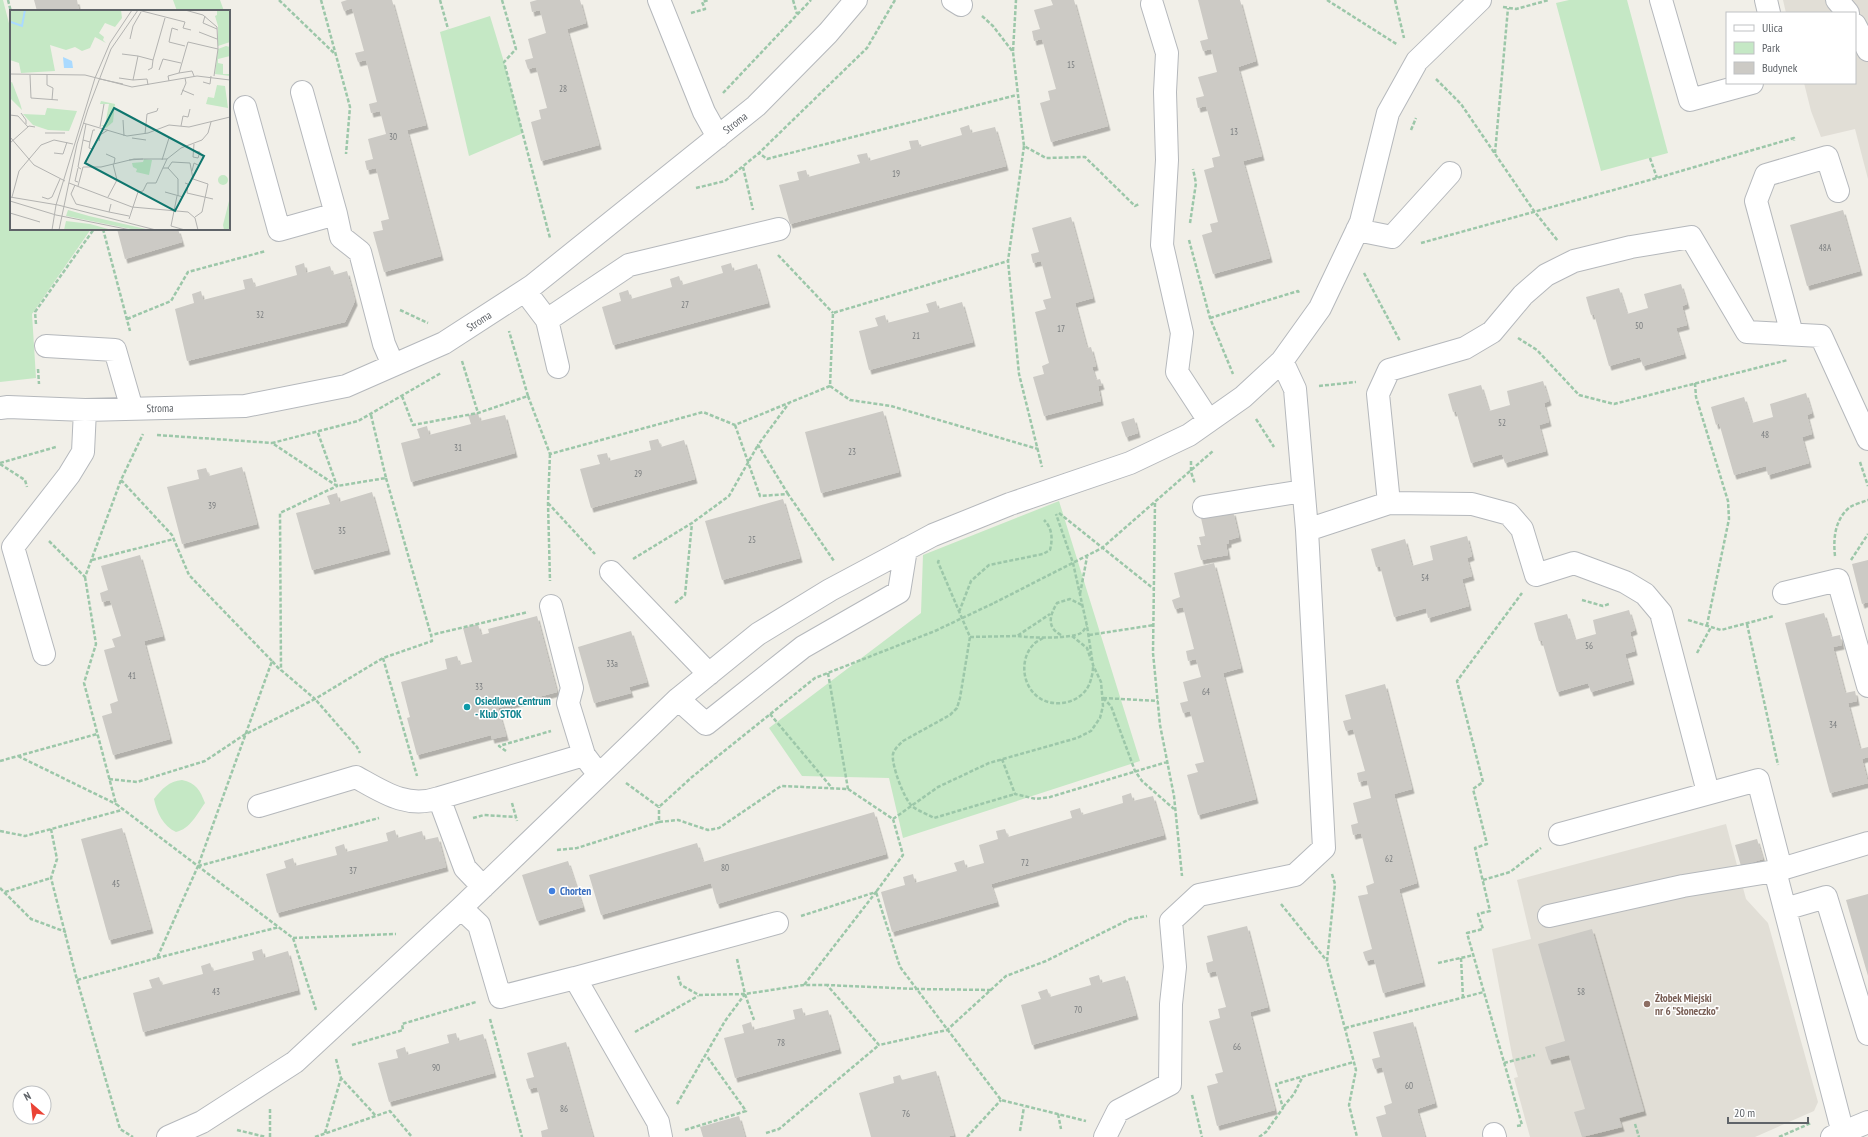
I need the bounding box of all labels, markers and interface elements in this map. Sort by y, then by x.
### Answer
inset map [10,10,230,230]
legend [1726,12,1856,84]
text: Ulica [1762,20,1783,35]
text: Park [1762,40,1780,55]
house number: 15 [1067,59,1075,70]
text: Budynek [1762,60,1798,75]
house number: 28 [559,83,567,94]
street label: Stroma [720,109,750,137]
house number: 13 [1230,126,1238,137]
house number: 30 [389,131,397,142]
house number: 19 [892,168,900,179]
house number: 48A [1819,242,1832,253]
house number: 27 [681,299,689,310]
street label: Stroma [464,308,494,334]
house number: 32 [256,309,264,320]
house number: 50 [1635,320,1643,331]
house number: 17 [1057,323,1065,334]
house number: 21 [912,330,920,341]
street label: Stroma [146,401,174,415]
house number: 52 [1498,417,1506,428]
house number: 48 [1761,429,1769,440]
house number: 31 [454,442,462,453]
house number: 23 [848,446,856,457]
house number: 29 [634,468,642,479]
house number: 39 [208,500,216,511]
house number: 35 [338,525,346,536]
house number: 25 [748,534,756,545]
house number: 54 [1421,572,1429,583]
house number: 56 [1585,640,1593,651]
house number: 33a [606,658,618,669]
house number: 41 [128,670,136,681]
house number: 33 [475,681,483,692]
house number: 64 [1202,686,1210,697]
place label: Osiedlowe Centrum - Klub STOK [475,694,551,721]
marker: Osiedlowe Centrum - Klub STOK [462,702,472,712]
house number: 34 [1829,719,1837,730]
house number: 62 [1385,853,1393,864]
house number: 72 [1021,857,1029,868]
house number: 80 [721,862,729,873]
house number: 37 [349,865,357,876]
house number: 45 [112,878,120,889]
place label: Chorten [560,884,591,898]
marker: Chorten [547,886,557,896]
house number: 43 [212,986,220,997]
house number: 58 [1577,986,1585,997]
place label: Żłobek Miejski nr 6 "Słoneczko" [1655,991,1719,1018]
marker: Żłobek Miejski nr 6 "Słoneczko" [1642,999,1652,1009]
house number: 70 [1074,1004,1082,1015]
house number: 78 [777,1037,785,1048]
house number: 66 [1233,1041,1241,1052]
house number: 90 [432,1062,440,1073]
house number: 60 [1405,1080,1413,1091]
north arrow [12,1085,52,1125]
text: N [21,1089,33,1104]
scale bar [1728,1099,1808,1125]
house number: 86 [560,1103,568,1114]
text: 20 m [1734,1105,1755,1120]
house number: 76 [902,1108,910,1119]

